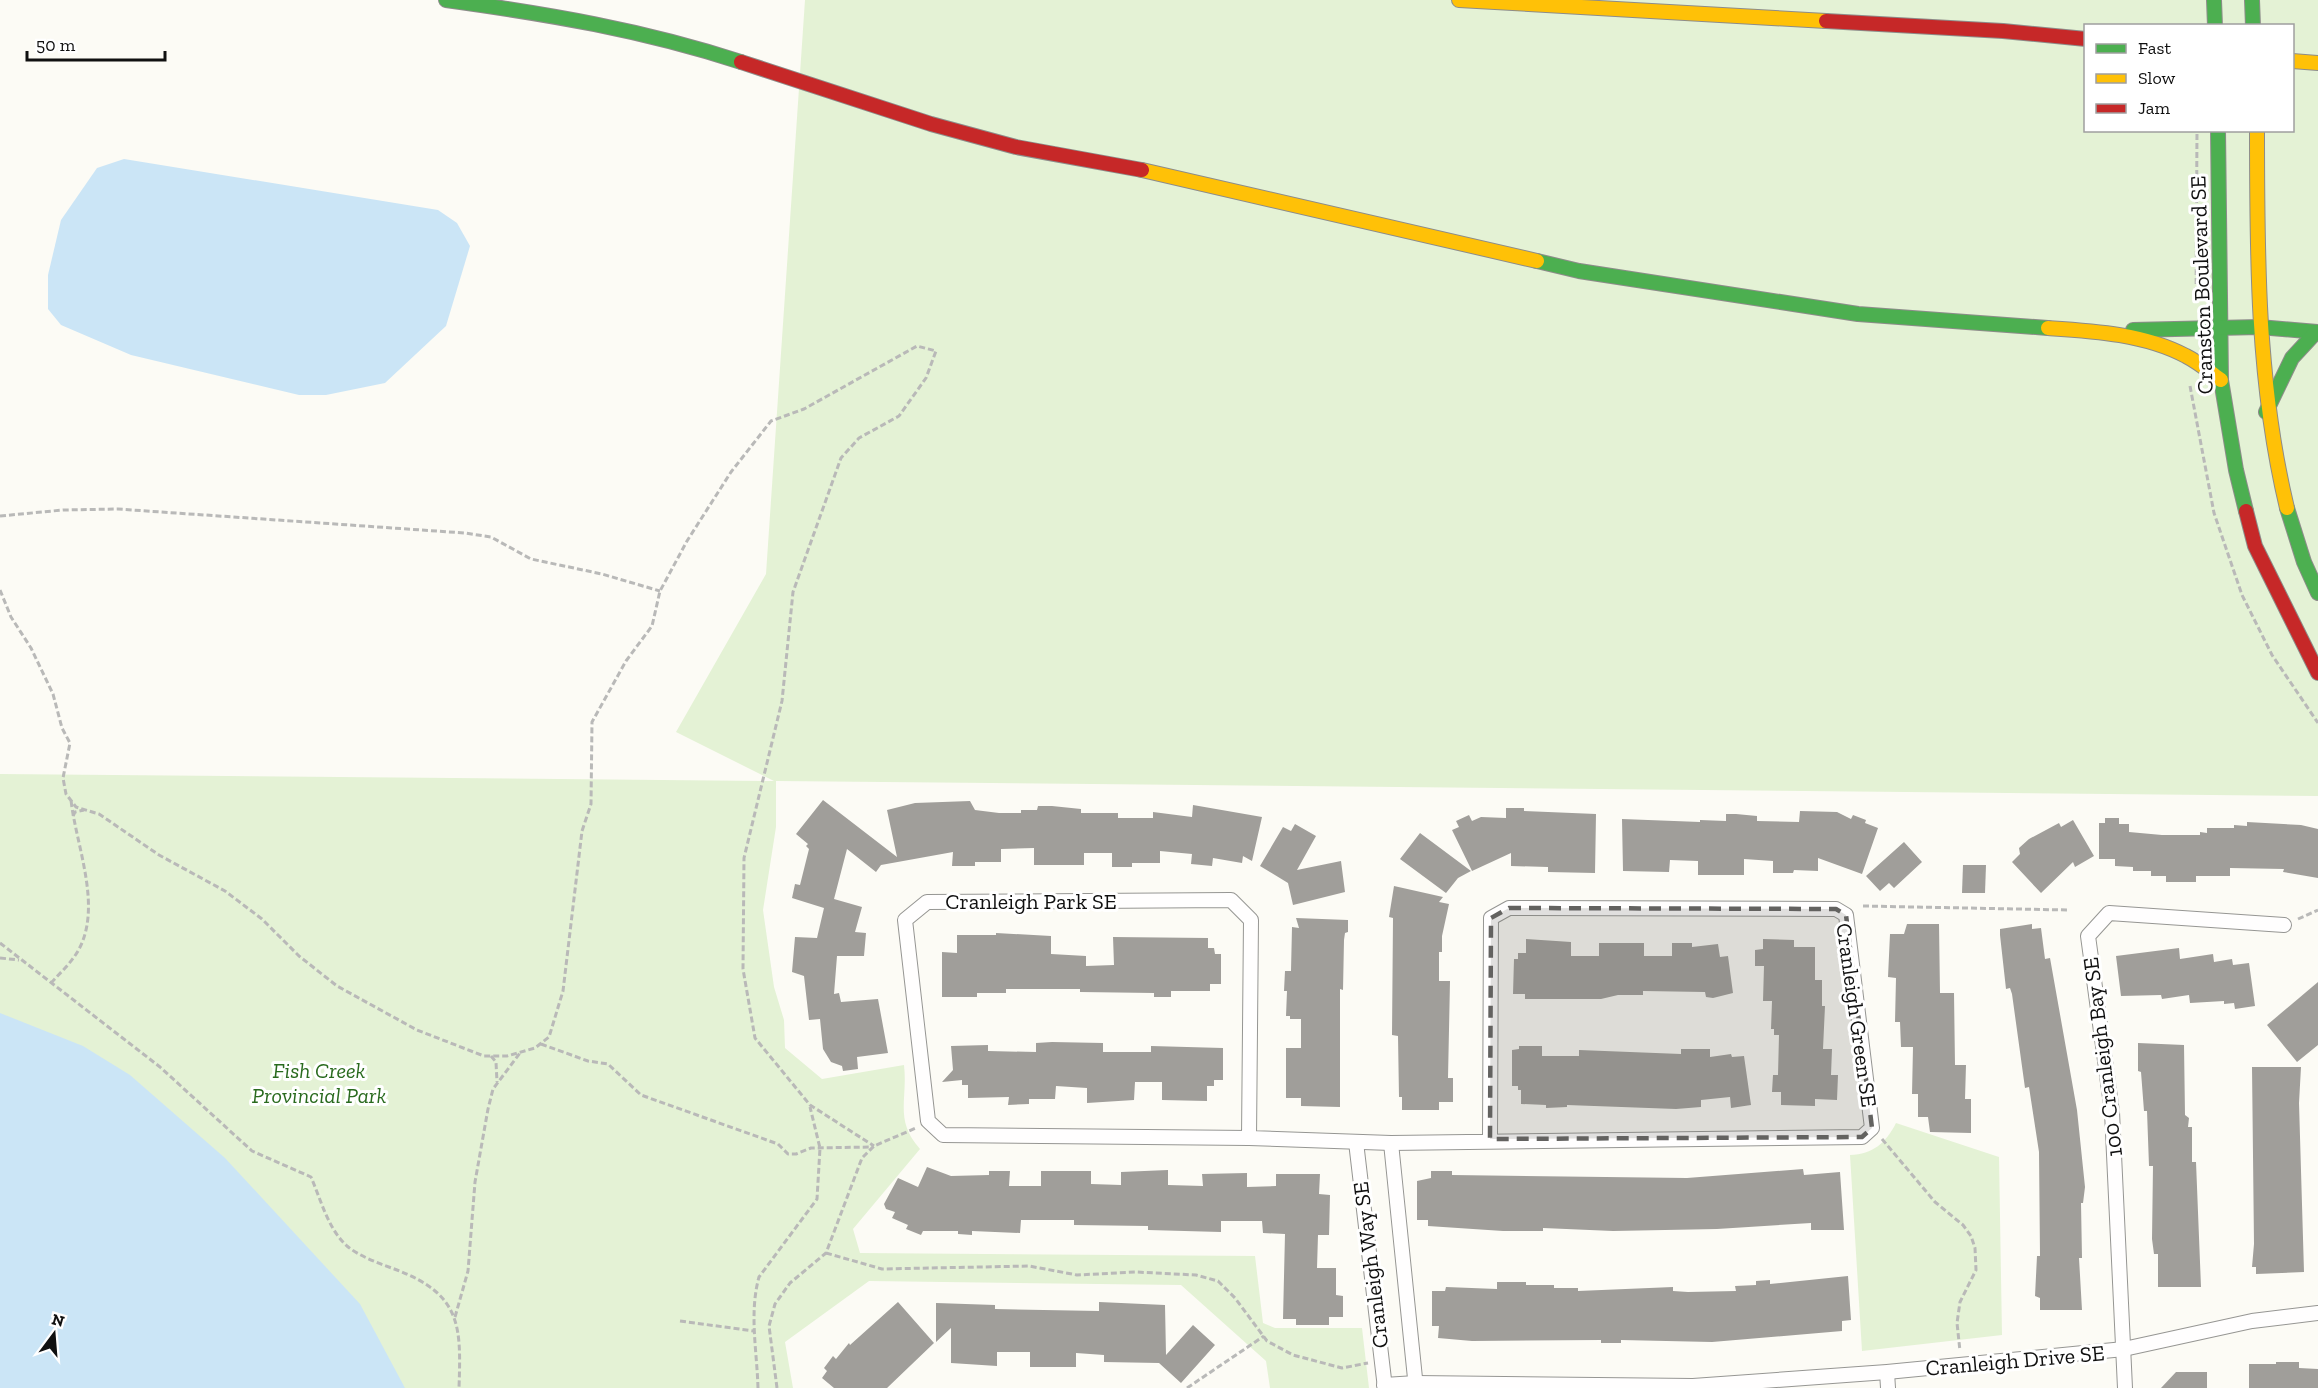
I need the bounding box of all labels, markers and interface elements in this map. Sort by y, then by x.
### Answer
scale bar [27,24,165,62]
legend [2084,24,2294,132]
text: 50 m [36,34,76,56]
text: Fast [2138,37,2171,59]
text: Slow [2138,67,2175,89]
text: Jam [2138,97,2170,119]
street label: Cranston Boulevard SE [2184,175,2219,395]
street label: Cranleigh Park SE [945,888,1117,915]
street label: Cranleigh Green SE [1830,921,1883,1109]
street label: 100 Cranleigh Bay SE [2077,956,2128,1158]
park label: Fish Creek Provincial Park [252,1057,386,1109]
street label: Cranleigh Way SE [1347,1180,1394,1350]
north arrow [24,1304,84,1364]
text: N [50,1309,66,1331]
street label: Cranleigh Drive SE [1924,1339,2106,1382]

